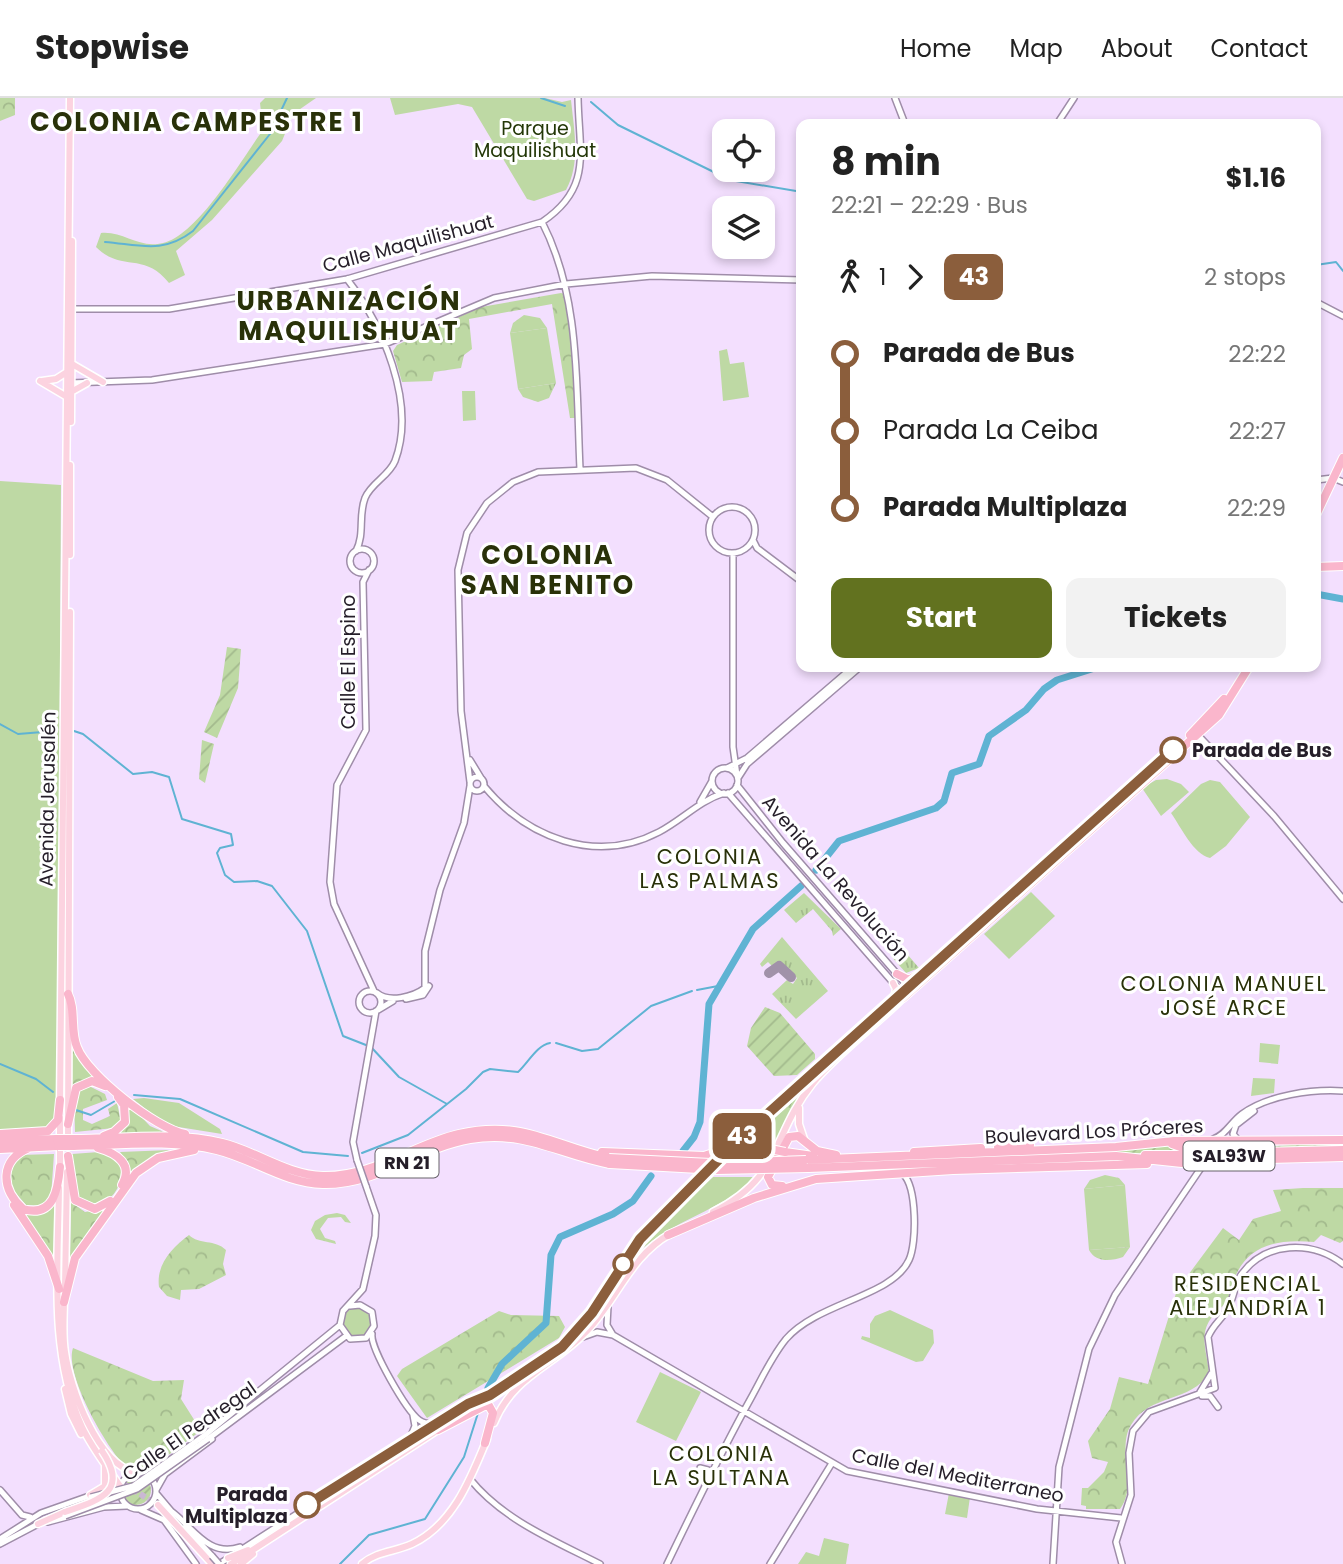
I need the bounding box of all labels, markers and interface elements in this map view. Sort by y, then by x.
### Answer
text: Stopwise [35,24,189,71]
text: Home [900,32,972,65]
text: Map [1010,32,1063,65]
text: About [1101,32,1172,65]
text: Contact [1210,32,1308,65]
district label: COLONIA CAMPESTRE 1 [30,104,364,140]
park label: Parque Maquilishuat [474,115,596,164]
map controls [712,119,775,259]
button: locate [712,119,775,182]
text: 8 min [831,135,941,188]
text: $1.16 [1225,160,1286,196]
text: 22:21 – 22:29 · Bus [831,189,1028,221]
button: layers [712,196,775,259]
street label: Calle Maquilishuat [320,208,497,279]
icon: walk [831,258,869,296]
icon: forward [896,258,934,296]
text: 43 [958,260,989,293]
text: 1 [879,261,886,293]
text: 2 stops [1204,261,1286,293]
district label: URBANIZACIÓN MAQUILISHUAT [237,283,461,349]
text: Parada de Bus [883,335,1075,371]
text: 22:22 [1228,338,1286,370]
text: Parada La Ceiba [883,412,1099,448]
text: 22:27 [1229,415,1286,447]
text: Parada Multiplaza [883,489,1127,525]
text: 22:29 [1227,492,1286,524]
district label: COLONIA SAN BENITO [461,537,635,603]
button: Start [831,578,1052,658]
button: Tickets [1066,578,1286,658]
street label: Calle El Espino [335,595,362,729]
street label: Avenida Jerusalén [32,711,63,887]
marker: Parada de Bus [1160,737,1186,763]
place label: Parada de Bus [1192,737,1332,764]
street label: Avenida La Revolución [756,789,916,967]
district label: COLONIA LAS PALMAS [639,842,781,895]
district label: COLONIA MANUEL JOSÉ ARCE [1120,969,1328,1022]
street label: Boulevard Los Próceres [984,1112,1204,1151]
line badge: 43 [710,1113,774,1159]
text: 43 [727,1119,757,1152]
road number: SAL93W [1184,1142,1274,1170]
road number: RN 21 [376,1148,438,1178]
unlabelled marker [613,1254,633,1274]
district label: RESIDENCIAL ALEJANDRÍA 1 [1169,1269,1327,1322]
street label: Calle El Pedregal [117,1375,262,1488]
district label: COLONIA LA SULTANA [653,1439,791,1492]
street label: Calle del Mediterraneo [850,1442,1066,1509]
place label: Parada Multiplaza [185,1481,288,1530]
marker: Parada Multiplaza [294,1492,320,1518]

